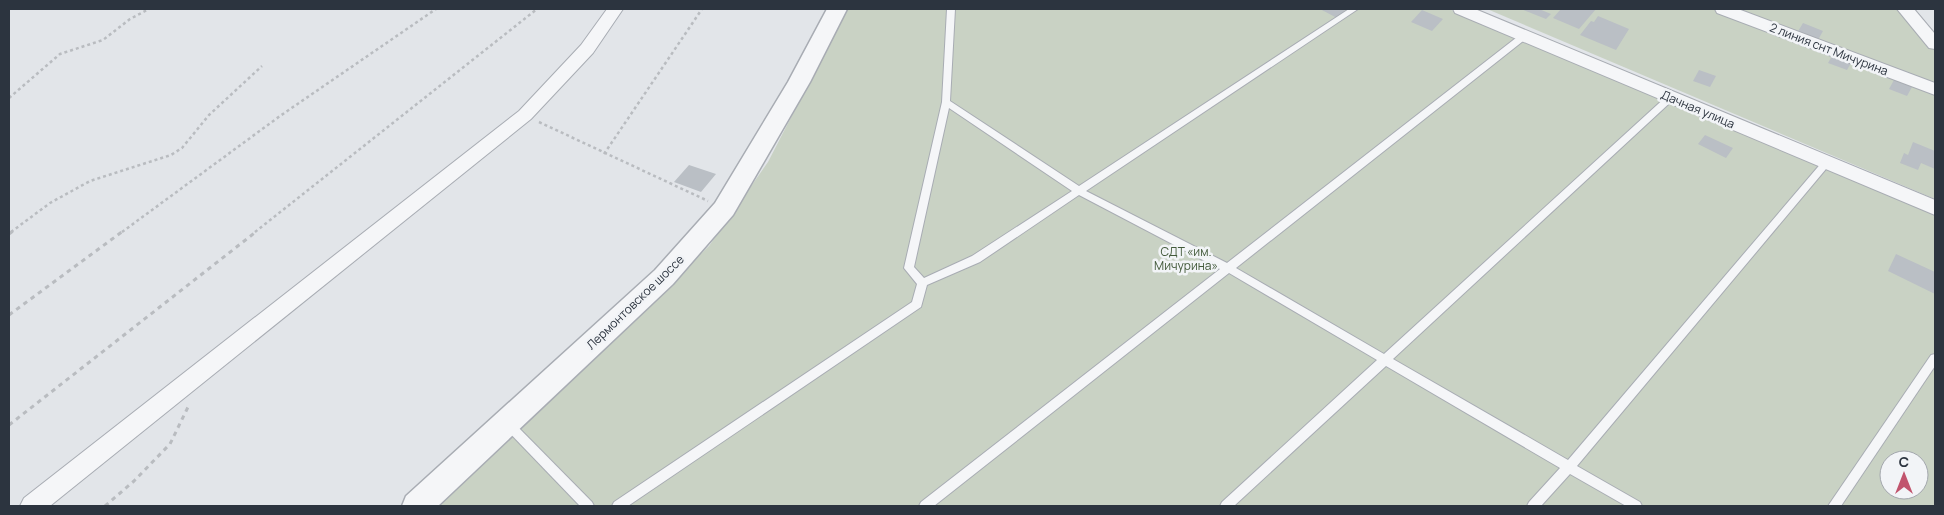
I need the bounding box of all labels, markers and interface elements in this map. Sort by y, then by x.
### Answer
street label: 2 линия снт Мичурина [1767,19,1891,79]
street label: Дачная улица [1658,86,1738,132]
park label: СДТ «им. Мичурина» [1154,243,1218,274]
street label: Лермонтовское шоссе [582,251,688,353]
north arrow [1879,450,1929,500]
text: С [1899,452,1909,471]

